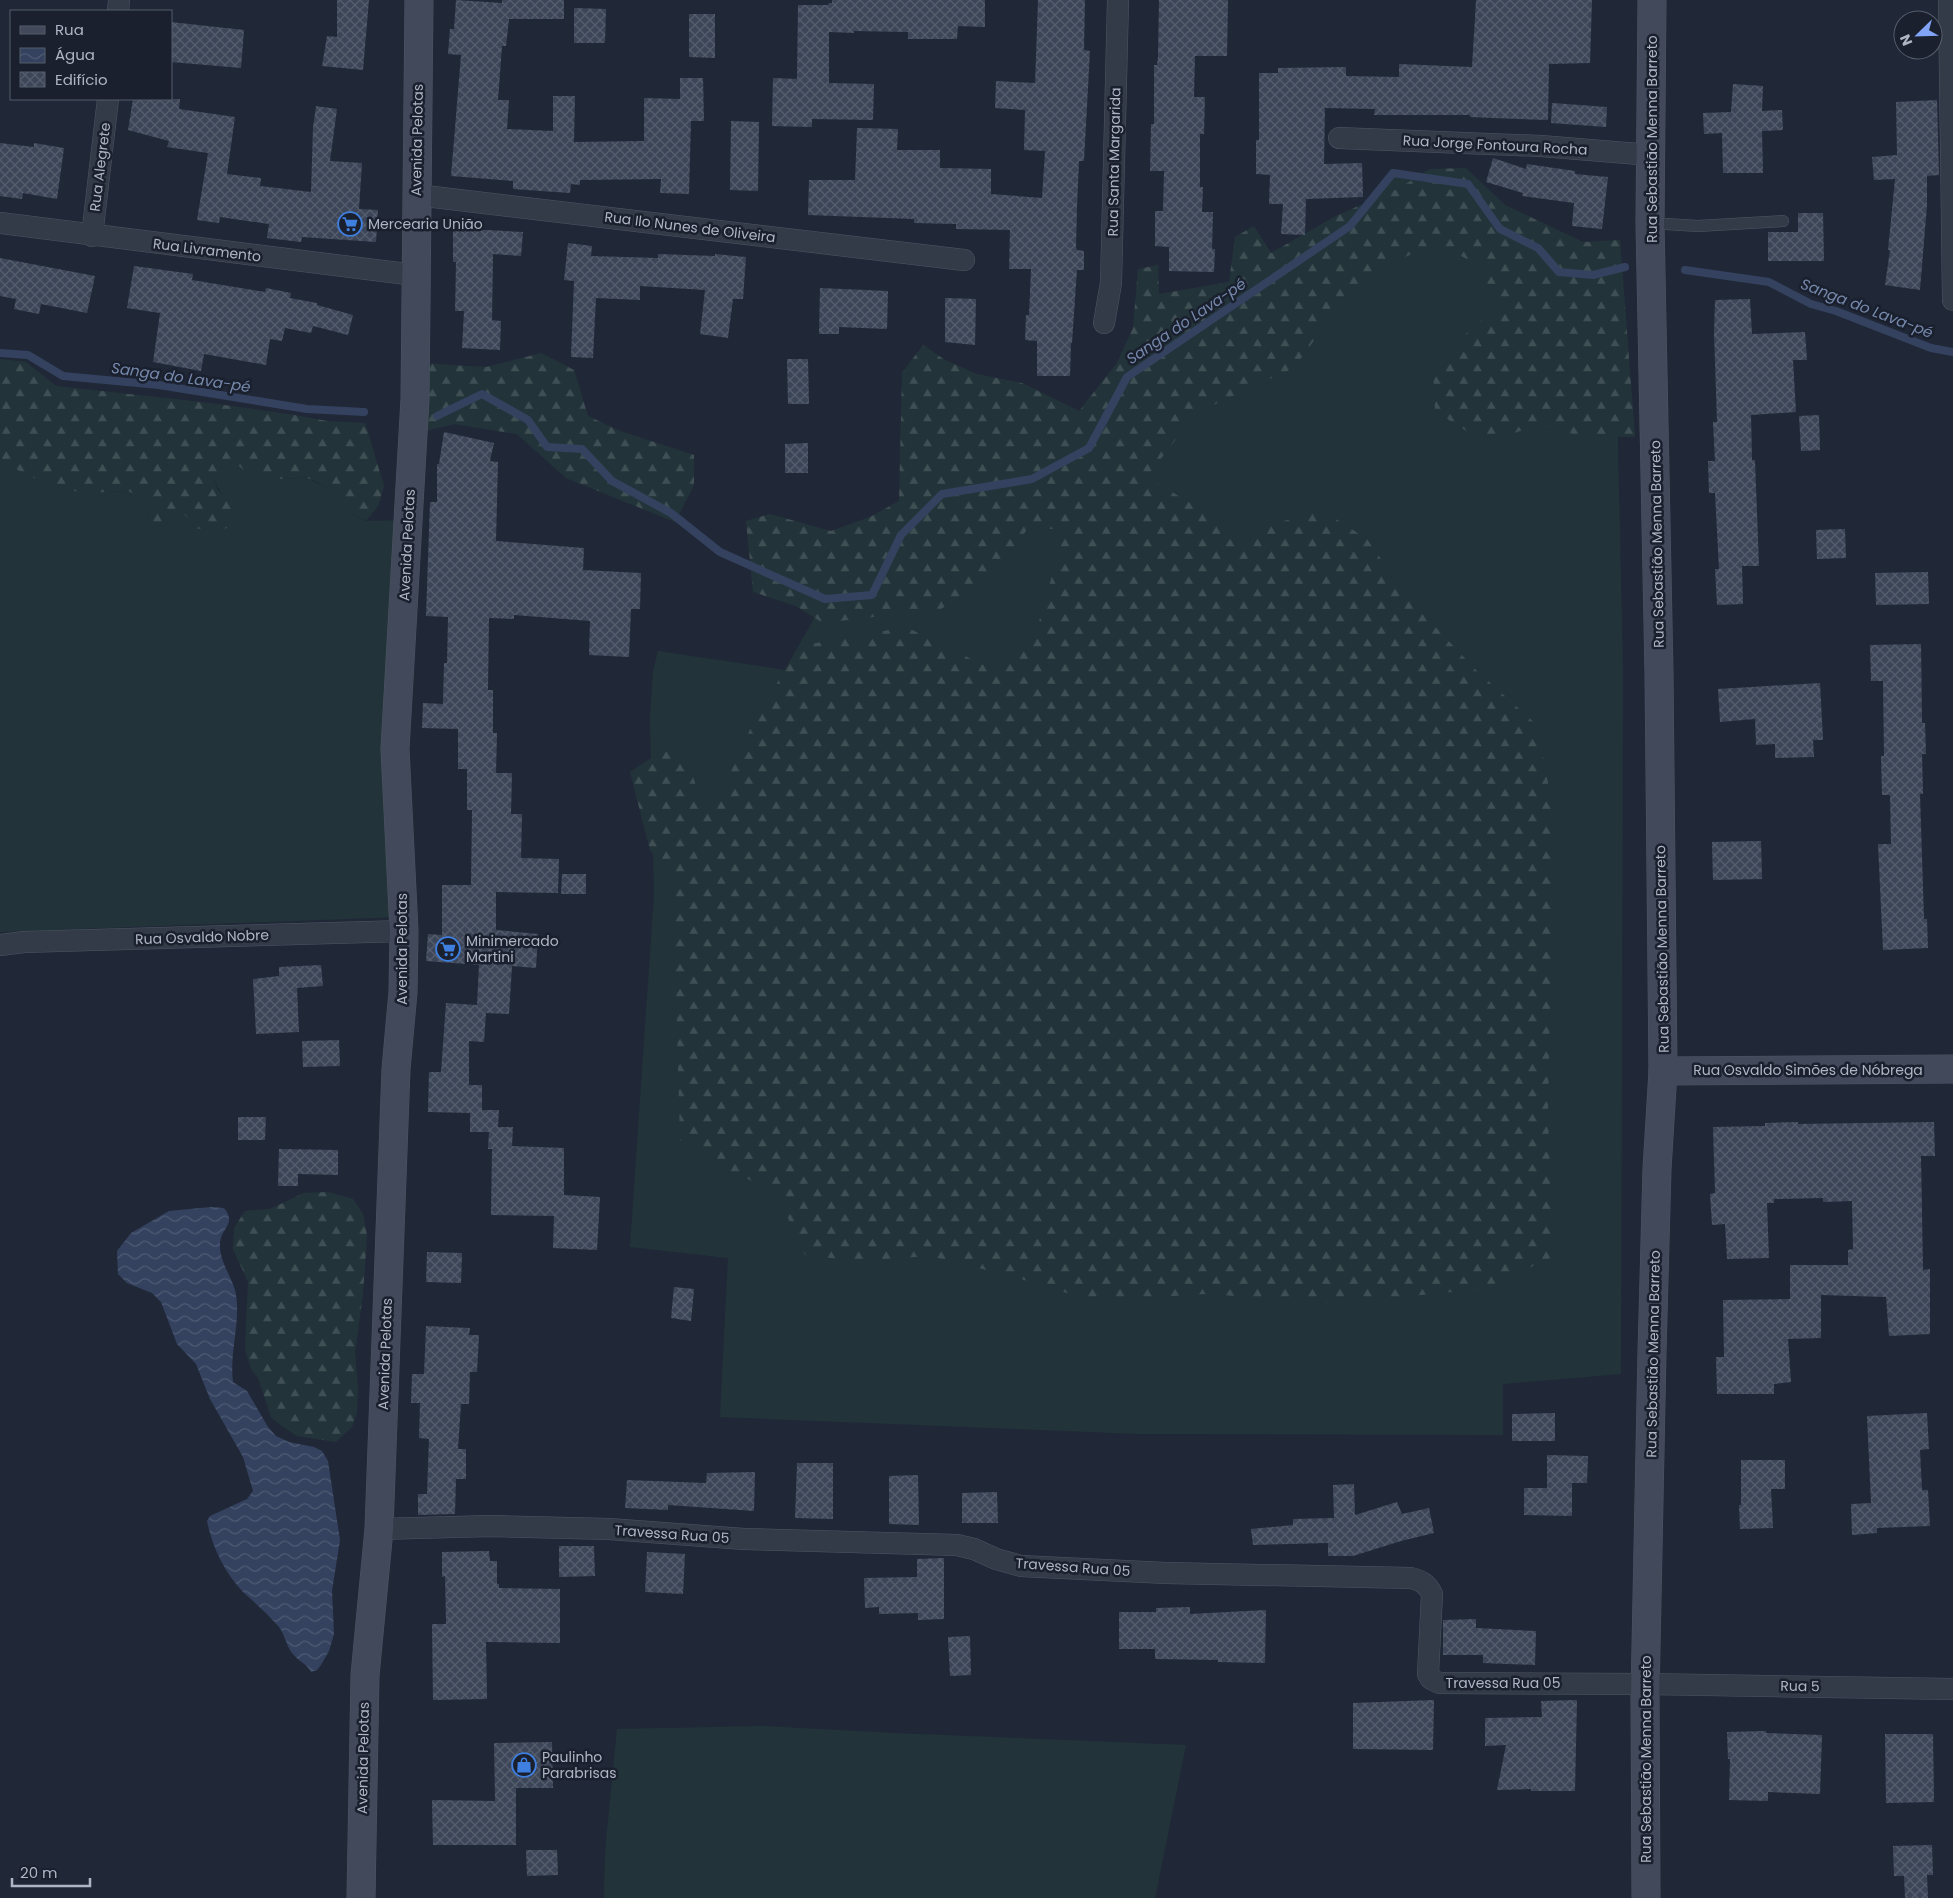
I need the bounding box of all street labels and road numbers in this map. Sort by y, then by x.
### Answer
street label: Rua Sebastião Menna Barreto [1642,35,1662,243]
street label: Avenida Pelotas [406,84,428,196]
street label: Rua Santa Margarida [1103,87,1125,237]
street label: Rua Alegrete [85,121,115,213]
street label: Rua Jorge Fontoura Rocha [1402,130,1588,160]
street label: Rua Ilo Nunes de Oliveira [603,207,777,247]
street label: Rua Livramento [152,233,262,267]
street label: Rua Sebastião Menna Barreto [1645,440,1669,648]
street label: Avenida Pelotas [394,488,420,602]
street label: Rua Sebastião Menna Barreto [1650,845,1674,1053]
street label: Avenida Pelotas [392,893,412,1005]
street label: Rua Osvaldo Nobre [135,925,270,949]
street label: Rua Osvaldo Simões de Nóbrega [1693,1060,1923,1080]
street label: Rua Sebastião Menna Barreto [1641,1250,1665,1458]
street label: Avenida Pelotas [373,1298,397,1410]
street label: Travessa Rua 05 [614,1520,730,1548]
street label: Travessa Rua 05 [1015,1553,1131,1581]
street label: Rua Sebastião Menna Barreto [1636,1655,1656,1863]
street label: Travessa Rua 05 [1446,1673,1560,1693]
street label: Rua 5 [1780,1676,1820,1696]
street label: Avenida Pelotas [352,1702,374,1814]

